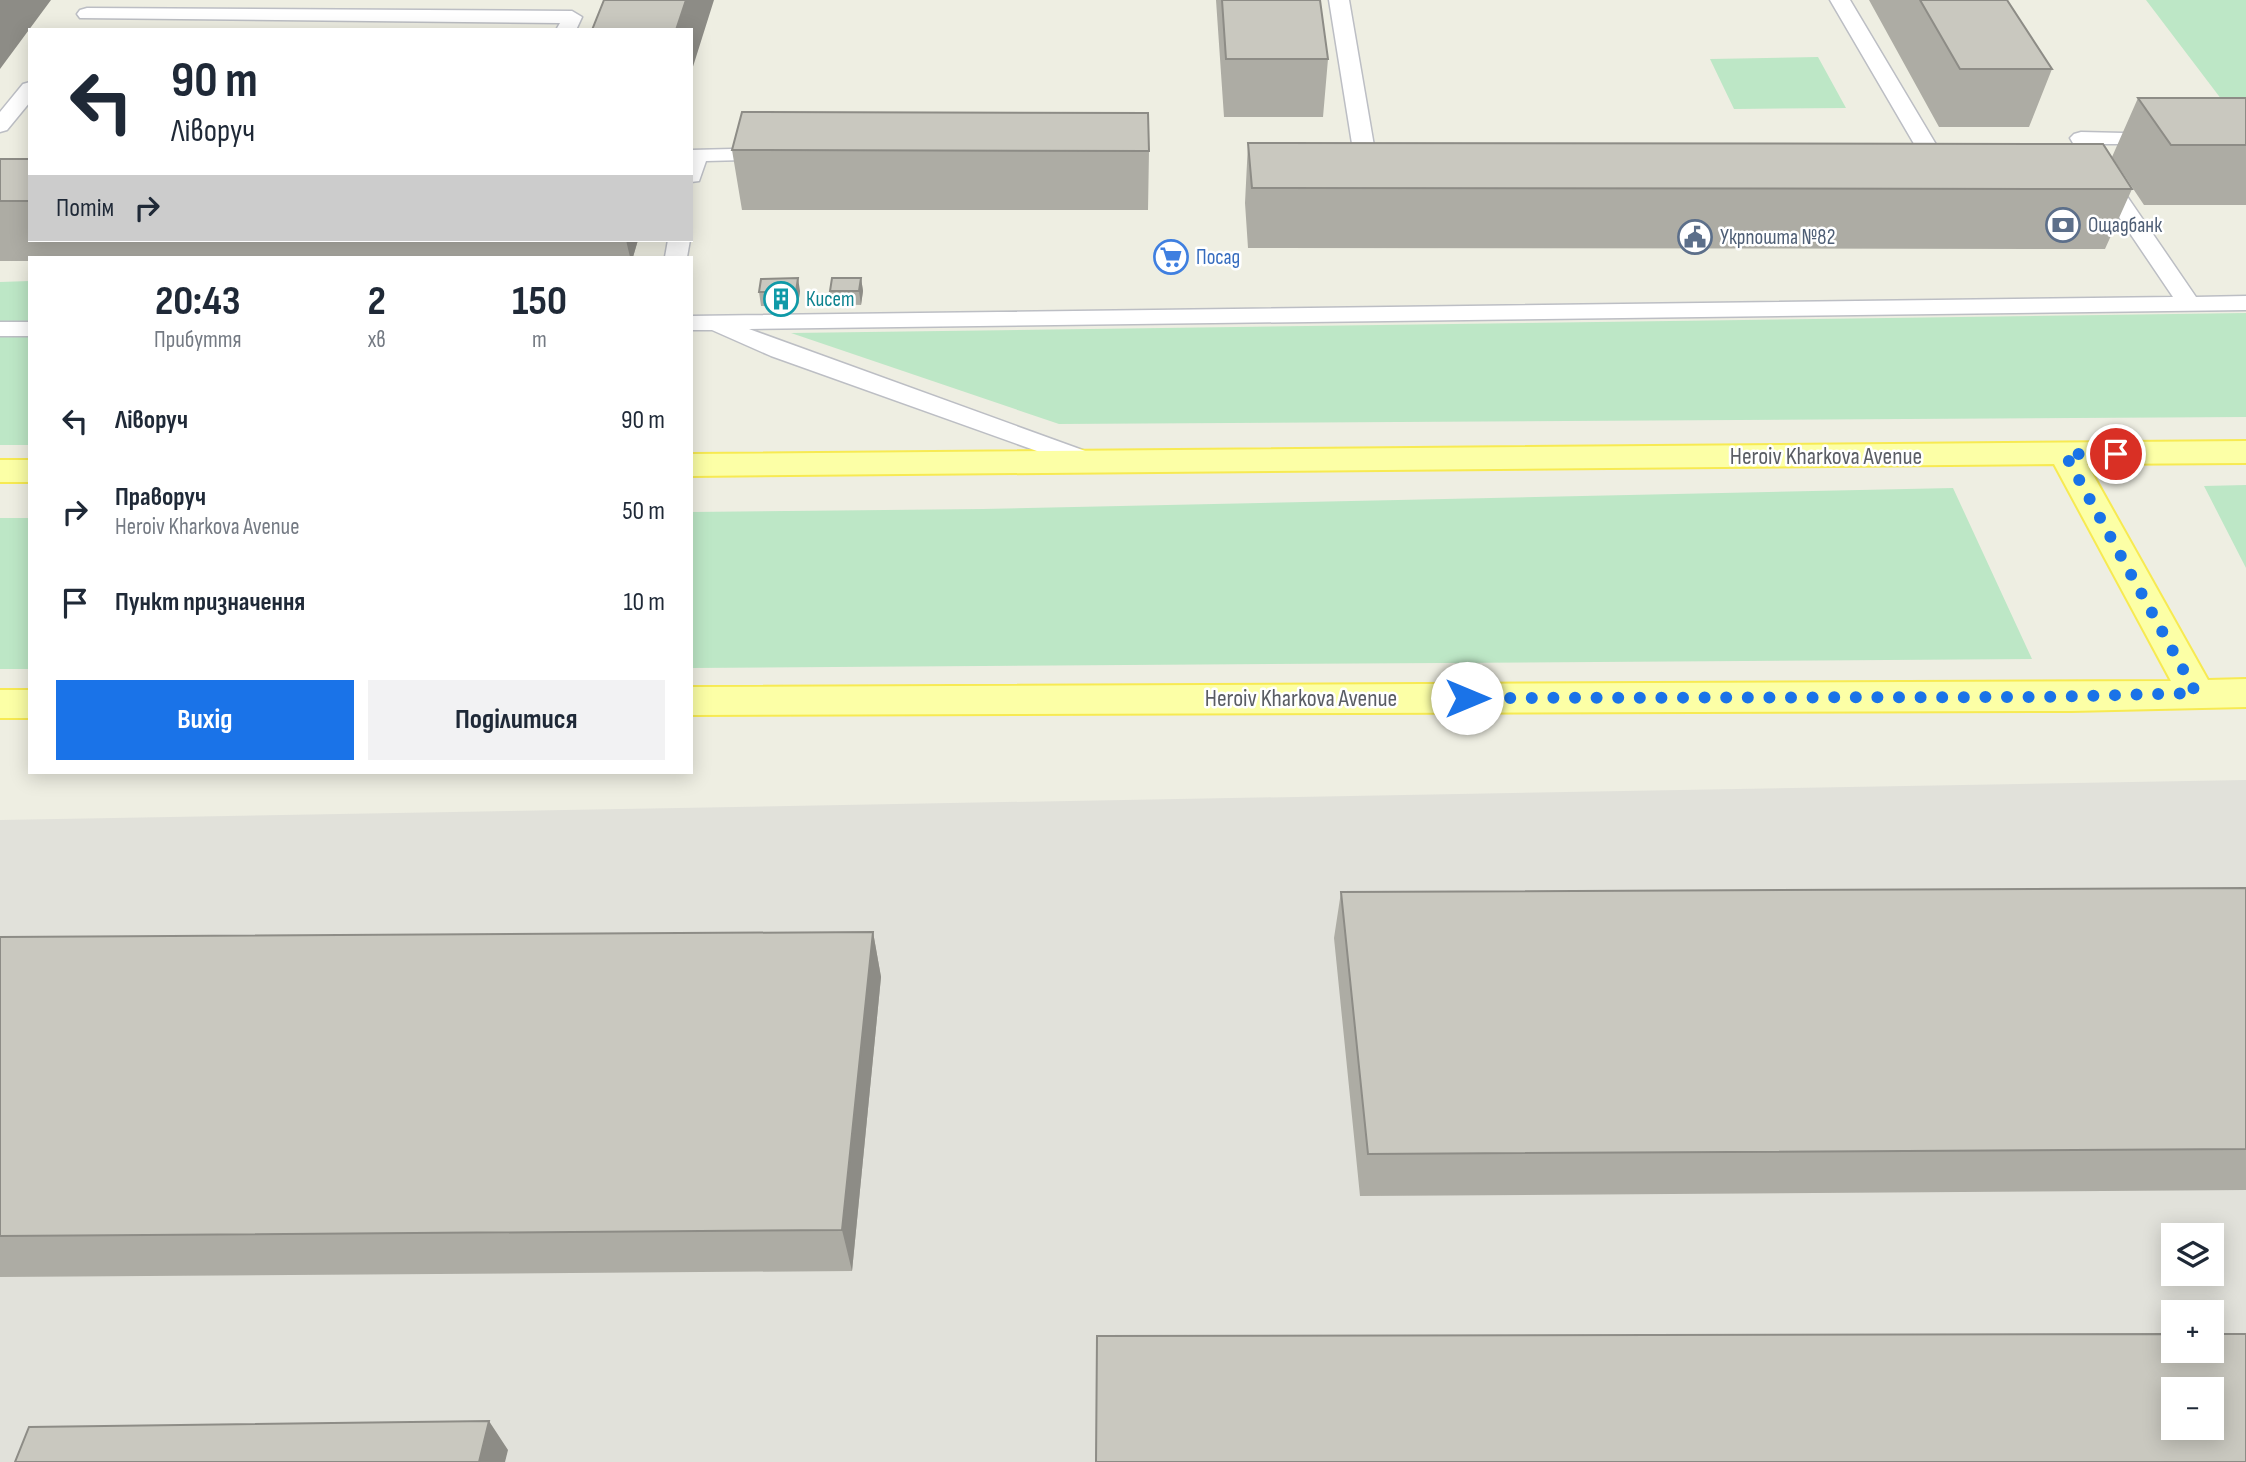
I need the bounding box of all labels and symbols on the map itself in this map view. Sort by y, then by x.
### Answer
bank icon: Ощадбанк [2044,206,2082,244]
place label: Ощадбанк [2088,213,2162,238]
public building icon: Укрпошта №82 [1676,218,1714,256]
place label: Укрпошта №82 [1720,225,1835,250]
supermarket icon: Посад [1152,238,1190,276]
place label: Посад [1196,245,1240,270]
building icon: Кисет [762,280,800,318]
place label: Кисет [806,287,854,312]
pin [2086,424,2146,484]
street label: Heroiv Kharkova Avenue [1730,442,1922,471]
position arrow [1430,661,1504,735]
street label: Heroiv Kharkova Avenue [1205,684,1397,713]

